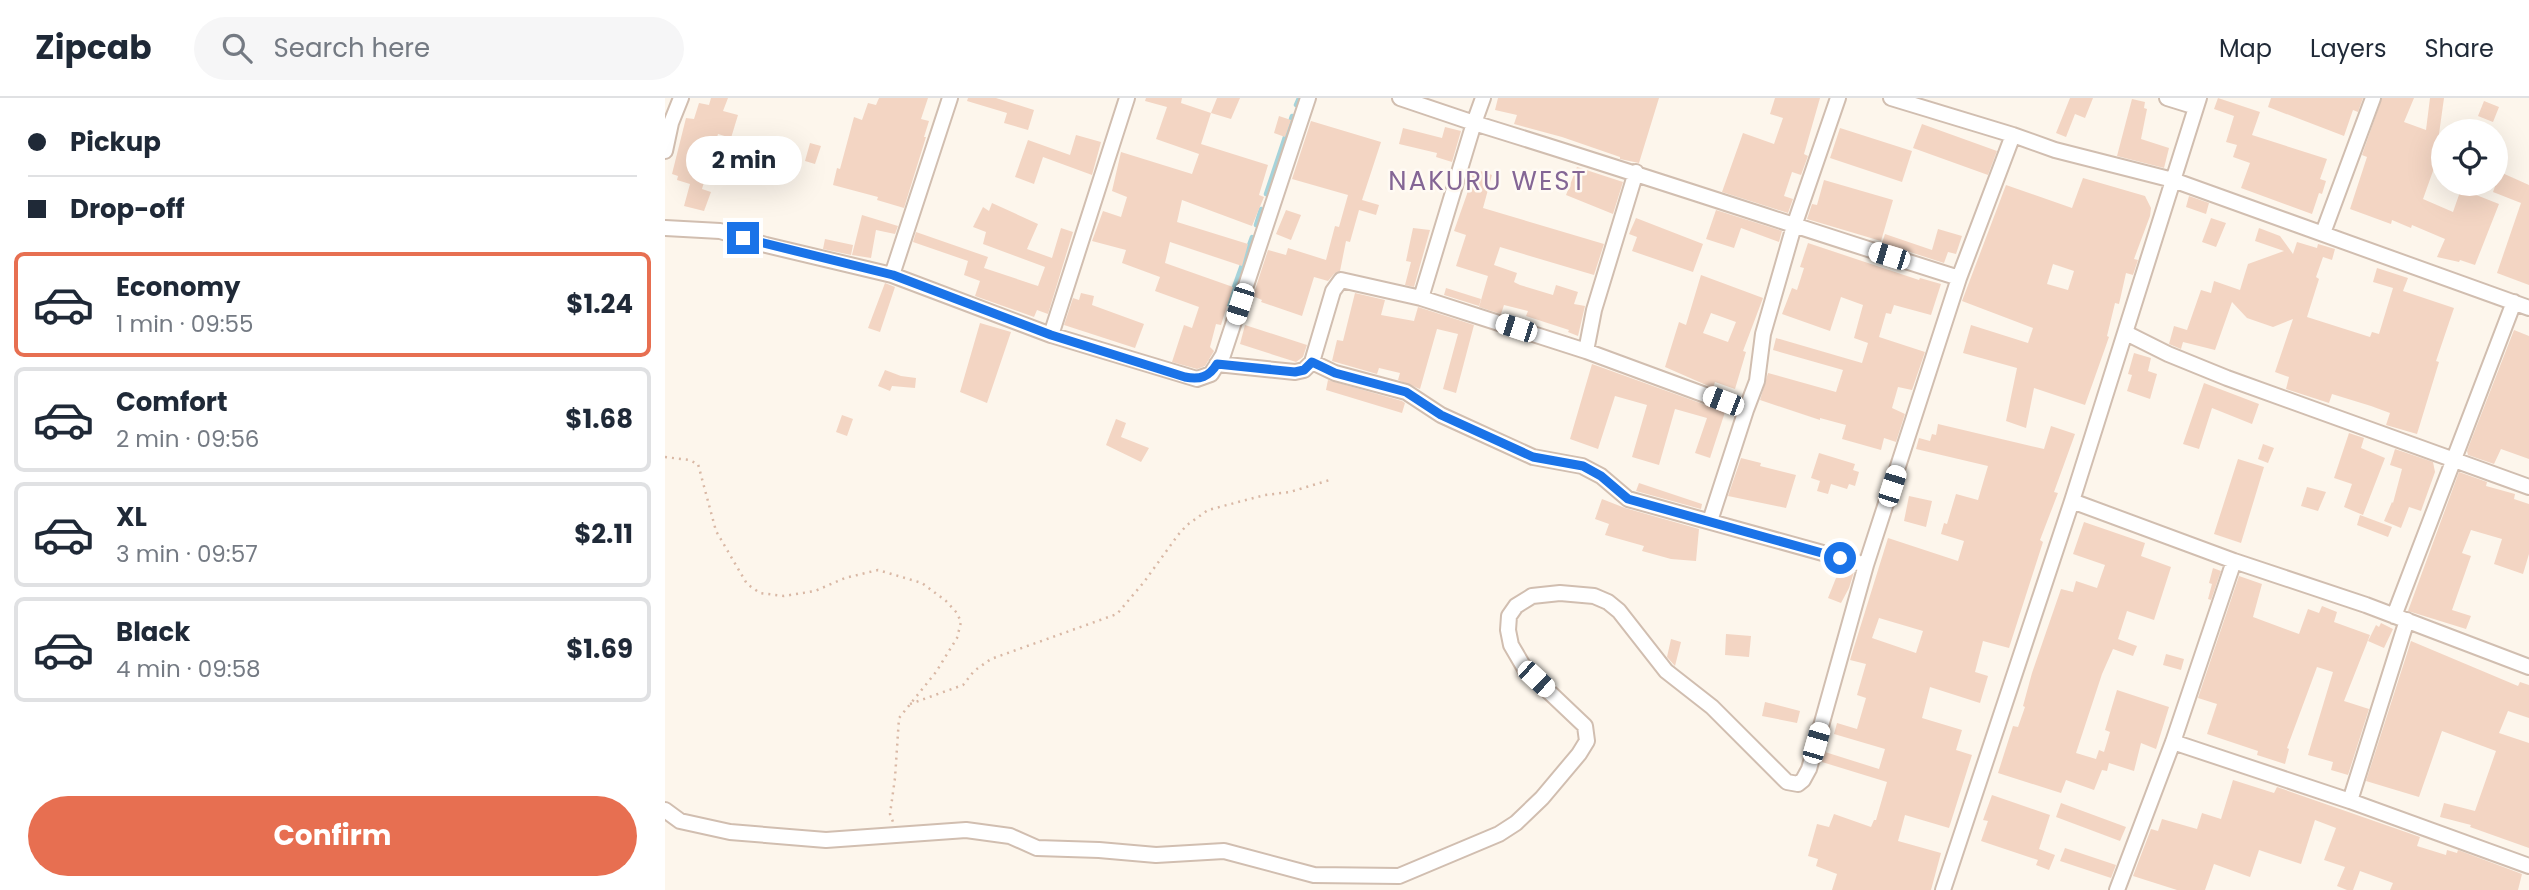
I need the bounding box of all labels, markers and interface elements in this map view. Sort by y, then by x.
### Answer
search box [194,17,684,80]
text: Zipcab [35,24,152,71]
icon: search [218,29,256,67]
text: Search here [274,30,430,66]
text: Map [2219,32,2272,65]
text: Layers [2310,32,2386,65]
text: Share [2424,32,2494,65]
map controls [2431,119,2508,196]
button: locate [2431,119,2508,196]
text: Pickup [70,124,161,160]
callout: 2 min [685,136,801,186]
text: 2 min [712,144,776,176]
district label: NAKURU WEST [1388,163,1588,199]
text: Drop-off [70,191,185,227]
route end [727,222,759,254]
car [1866,240,1913,272]
text: Economy [116,269,240,305]
icon: car [32,273,95,336]
car [1224,281,1257,327]
text: $1.24 [566,286,633,322]
text: 1 min · 09:55 [116,308,253,340]
car [1493,312,1540,344]
text: Comfort [116,384,228,420]
car [1700,384,1747,418]
icon: car [32,388,95,451]
text: $1.68 [565,401,633,437]
text: 2 min · 09:56 [116,423,259,455]
car [1876,463,1909,509]
text: XL [116,499,147,535]
icon: car [32,503,95,566]
text: $2.11 [574,516,633,552]
text: 3 min · 09:57 [116,538,258,570]
route start [1824,542,1856,574]
text: Black [116,614,190,650]
icon: car [32,618,95,681]
text: $1.69 [566,631,633,667]
text: 4 min · 09:58 [116,653,261,685]
car [1514,657,1559,701]
car [1801,720,1832,766]
button: Confirm [28,796,637,876]

